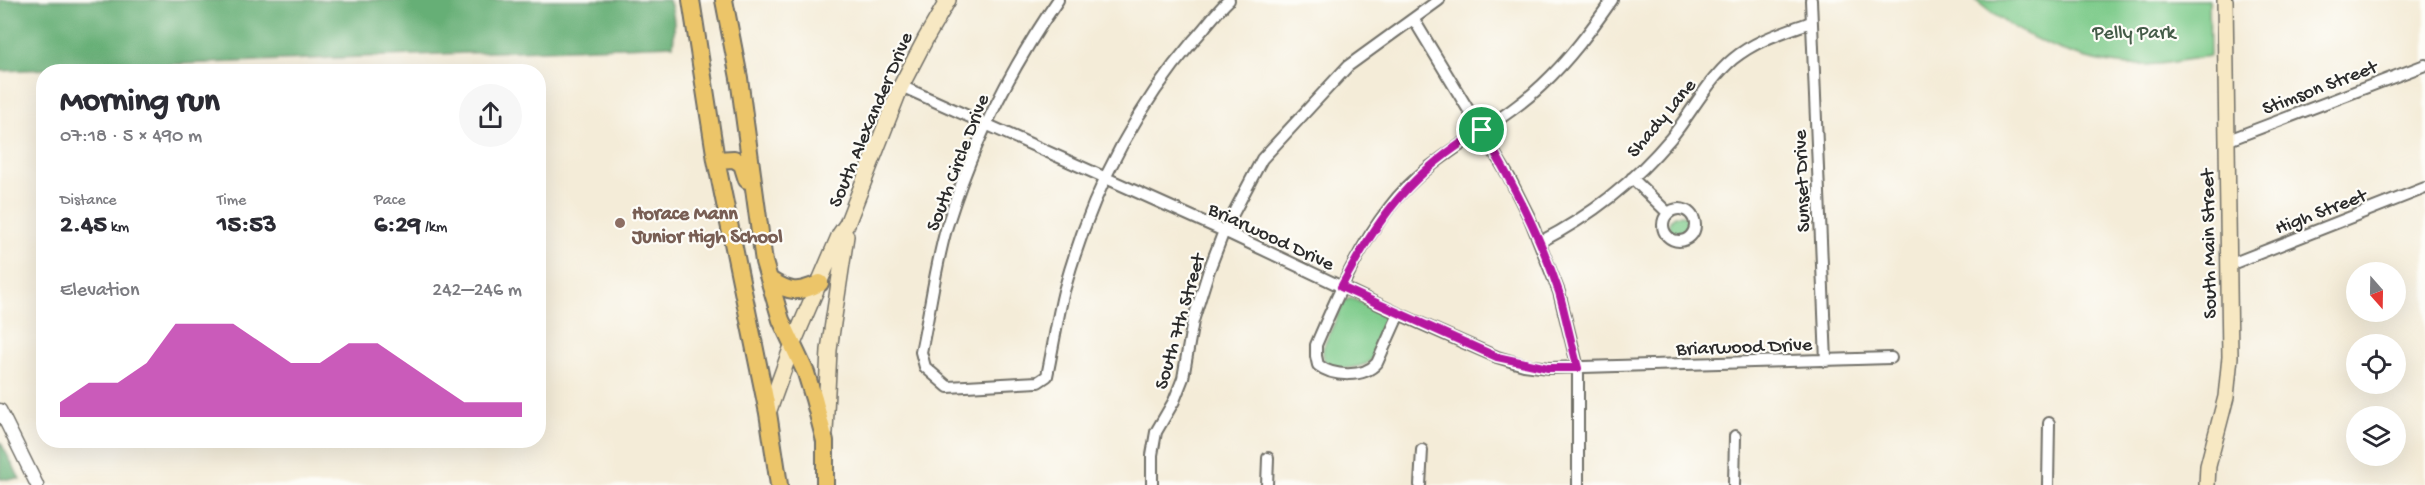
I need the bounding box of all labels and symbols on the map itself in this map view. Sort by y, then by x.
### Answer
park label: Pelly Park [2092,23,2178,46]
street label: South Alexander Drive [825,29,920,211]
street label: Stimson Street [2260,56,2383,122]
street label: Shady Lane [1623,75,1703,163]
street label: South Circle Drive [923,91,996,235]
pin [1456,104,1507,155]
street label: Sunset Drive [1790,129,1817,232]
street label: South Main Street [2198,167,2223,319]
street label: High Street [2272,185,2372,241]
street label: Briarwood Drive [1203,199,1338,278]
place label: Horace Mann Junior High School [631,204,783,250]
marker: Horace Mann Junior High School [613,216,627,230]
street label: South 7th Street [1151,250,1212,392]
north arrow [2346,262,2406,322]
street label: Briarwood Drive [1675,335,1813,362]

